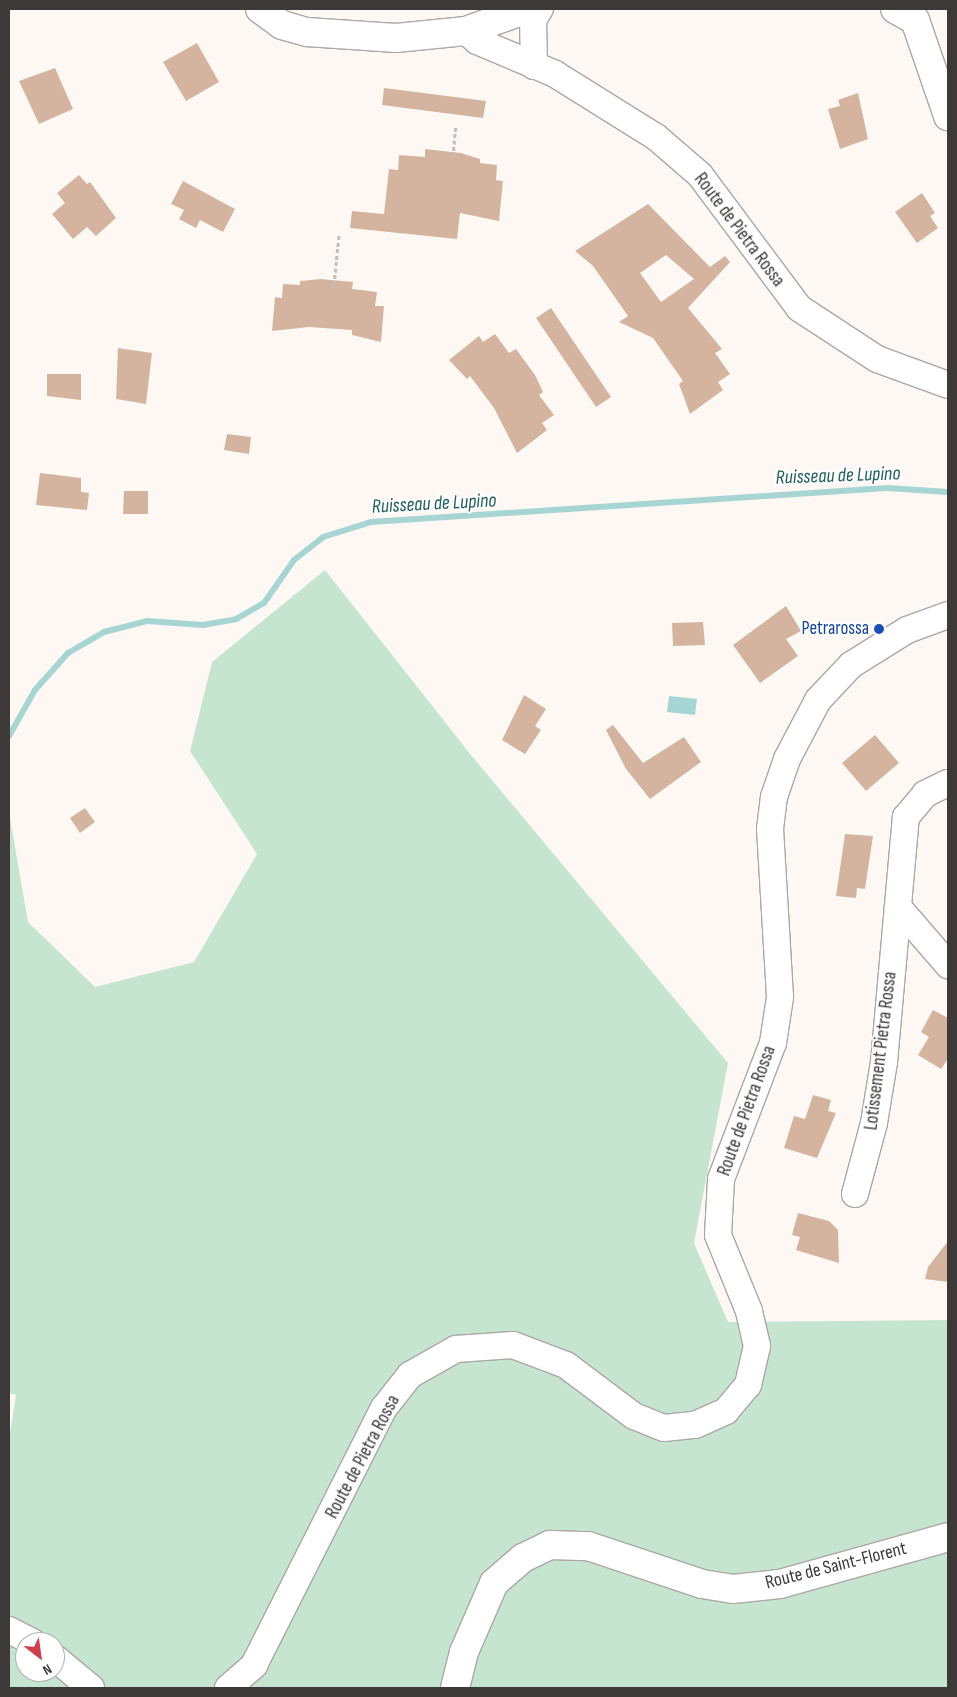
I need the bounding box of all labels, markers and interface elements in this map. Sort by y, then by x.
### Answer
street label: Route de Pietra Rossa [689,169,789,291]
water label: Ruisseau de Lupino [775,462,901,490]
water label: Ruisseau de Lupino [371,489,497,519]
place label: Petrarossa [801,618,869,640]
marker: Petrarossa [873,623,885,635]
street label: Lotissement Pietra Rossa [860,970,902,1132]
street label: Route de Pietra Rossa [713,1043,781,1179]
street label: Route de Pietra Rossa [321,1391,405,1523]
street label: Route de Saint-Florent [763,1537,909,1595]
north arrow [15,1632,65,1682]
text: N [40,1660,55,1679]

